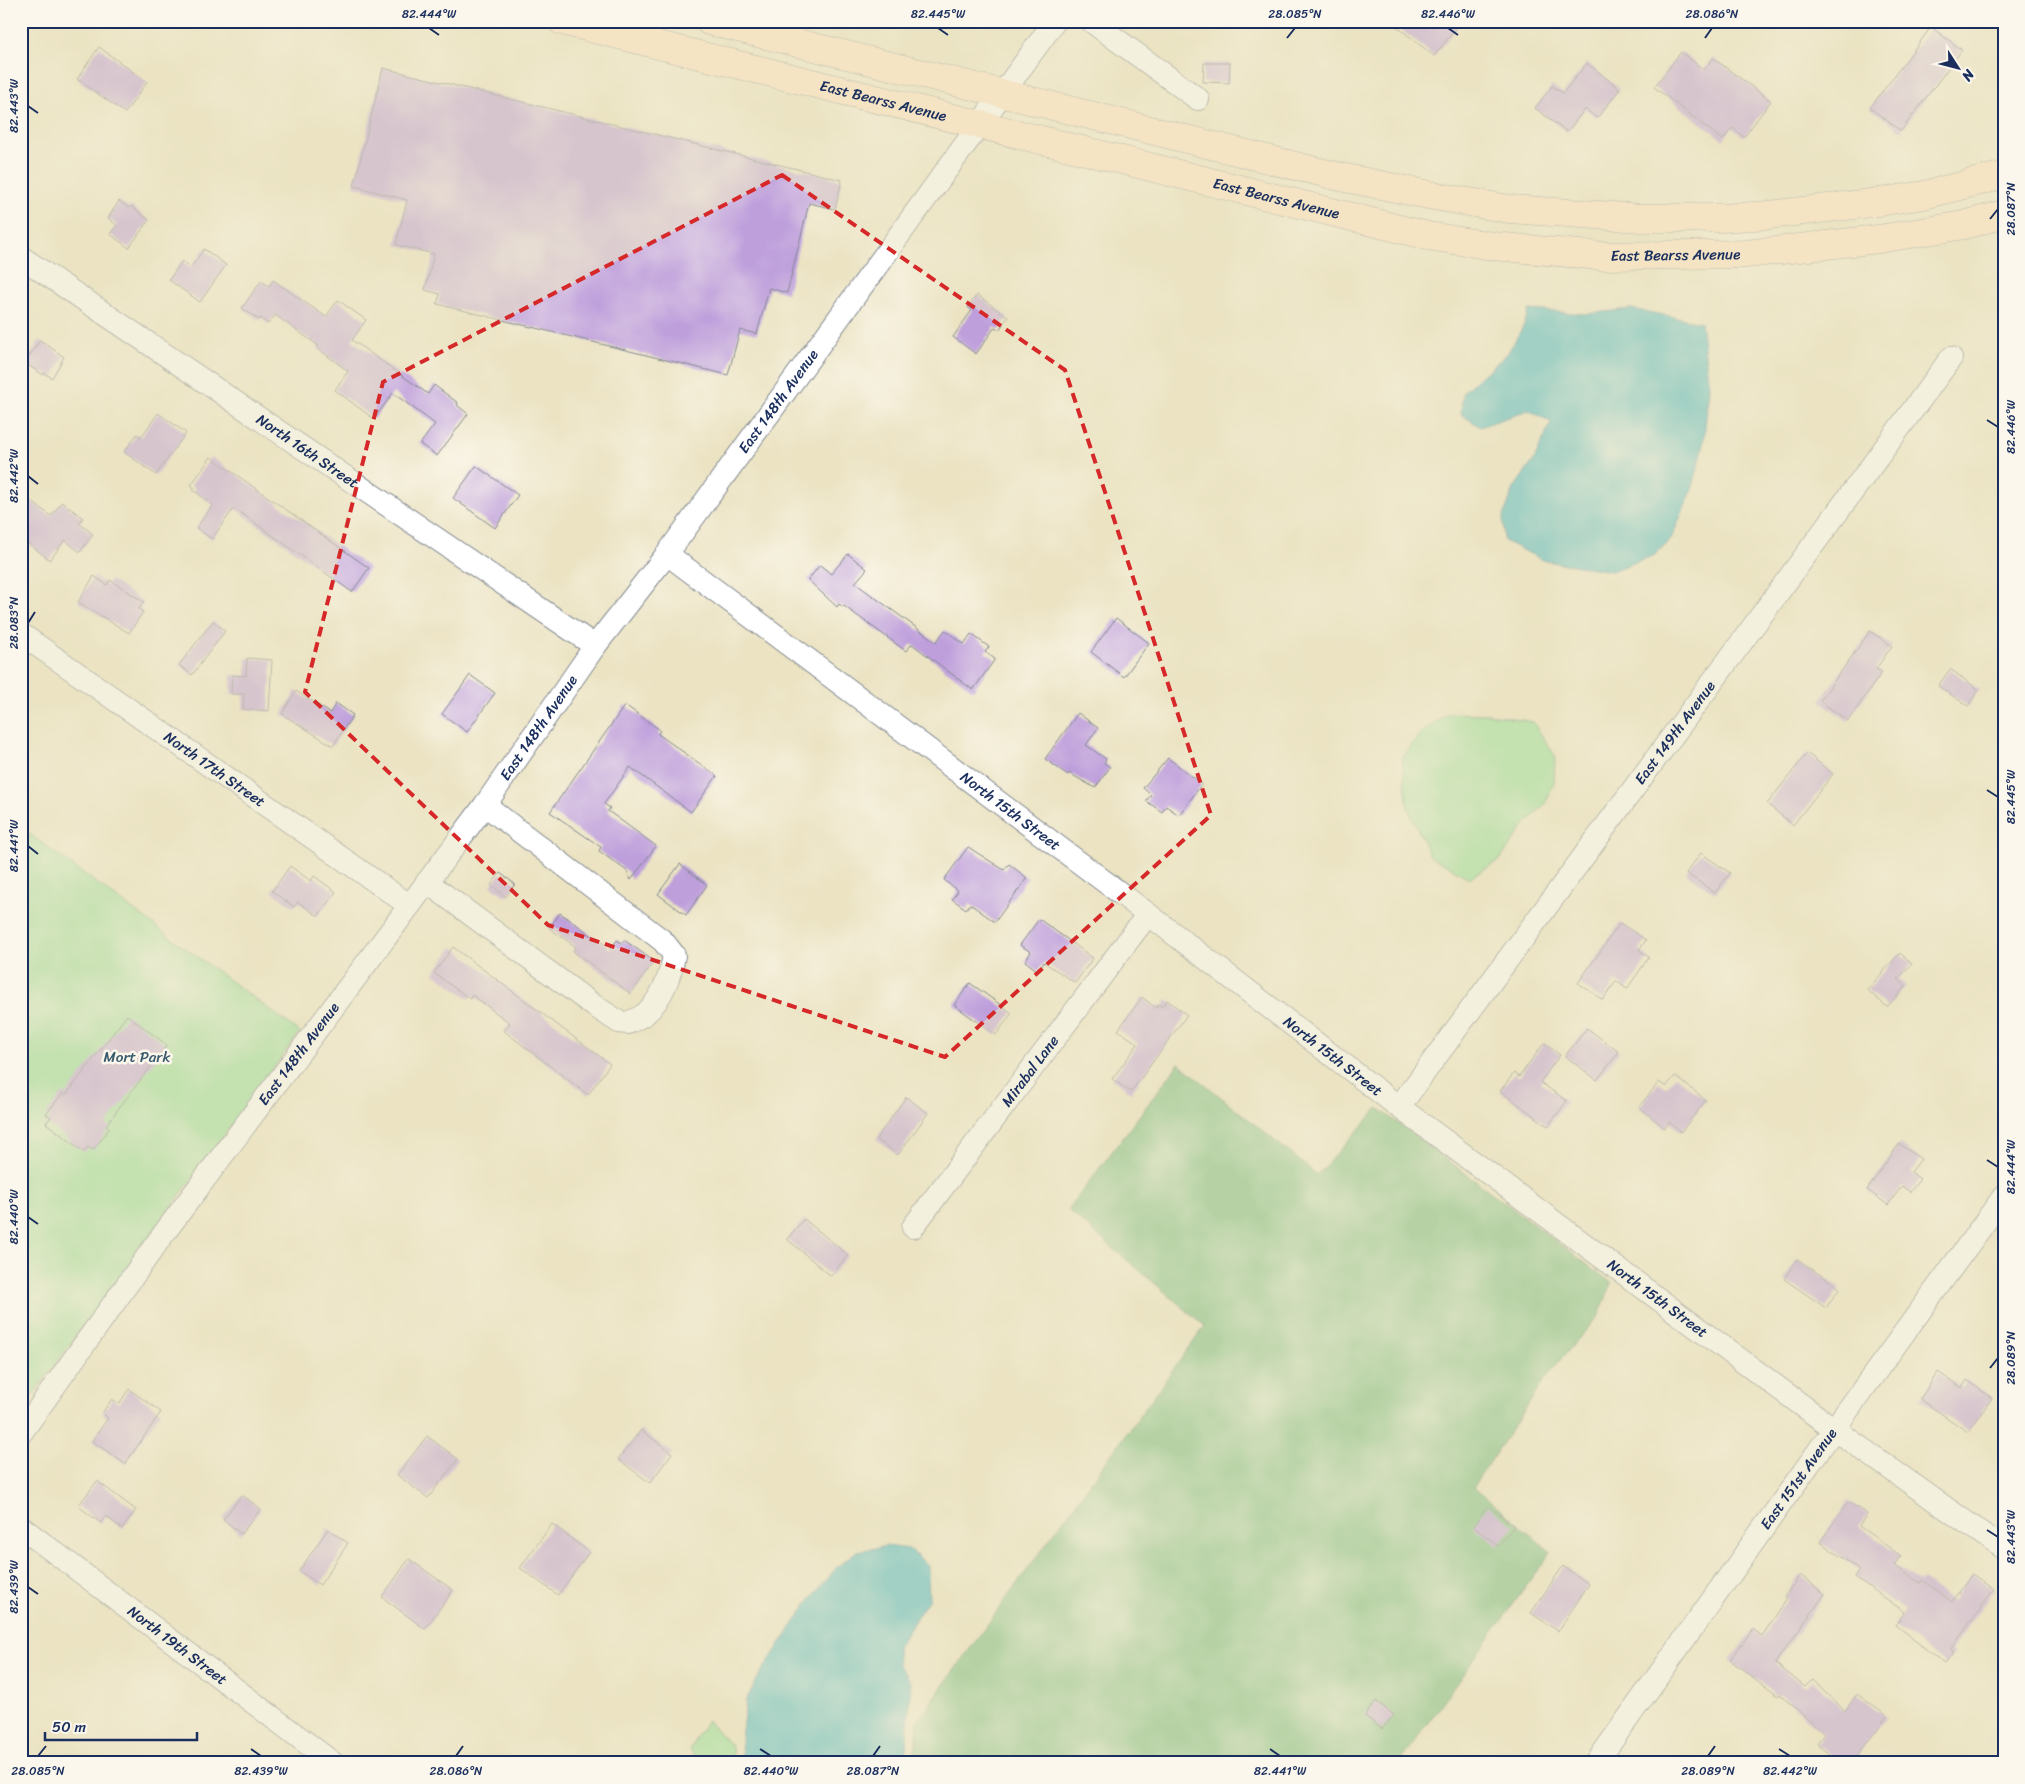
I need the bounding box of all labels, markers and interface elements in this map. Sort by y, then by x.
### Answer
text: 82.444°W [402,3,457,25]
text: 82.445°W [911,3,966,25]
text: 28.085°N [1268,3,1322,25]
text: 82.446°W [1421,3,1476,25]
text: 28.086°N [1686,3,1739,25]
north arrow [1932,42,1982,92]
text: N [1955,63,1982,87]
street label: East Bearss Avenue [817,73,949,129]
text: 82.443°W [3,78,25,133]
street label: East Bearss Avenue [1210,170,1342,227]
text: 28.087°N [2000,182,2022,235]
street label: East Bearss Avenue [1610,241,1741,269]
street label: East 148th Avenue [731,343,825,459]
text: 82.446°W [2000,399,2022,454]
street label: North 16th Street [251,407,365,496]
text: 82.442°W [3,448,25,503]
text: 28.083°N [3,596,25,649]
street label: East 148th Avenue [493,669,585,786]
street label: East 149th Avenue [1628,675,1722,790]
street label: North 17th Street [158,724,271,814]
street label: North 15th Street [955,765,1067,858]
text: 82.445°W [2000,769,2022,824]
text: 82.441°W [3,819,25,872]
street label: East 148th Avenue [251,996,346,1111]
street label: North 15th Street [1277,1009,1389,1103]
street label: Mirabal Lane [994,1029,1066,1112]
park label: Mort Park [104,1044,171,1070]
text: 82.444°W [2000,1139,2022,1194]
text: 82.440°W [3,1189,25,1244]
street label: North 15th Street [1601,1252,1714,1345]
text: 28.089°N [2000,1331,2022,1385]
street label: East 151st Avenue [1753,1422,1844,1535]
text: 82.443°W [2000,1509,2022,1564]
text: 82.439°W [3,1559,25,1614]
street label: North 19th Street [122,1599,233,1692]
scale bar [45,1709,198,1741]
text: 50 m [52,1714,87,1740]
text: 28.085°N [11,1760,65,1782]
text: 82.439°W [234,1760,289,1782]
text: 28.086°N [430,1760,483,1782]
text: 82.440°W [744,1760,799,1782]
text: 28.087°N [847,1760,900,1782]
text: 82.441°W [1254,1760,1307,1782]
text: 28.089°N [1681,1760,1735,1782]
text: 82.442°W [1763,1760,1818,1782]

